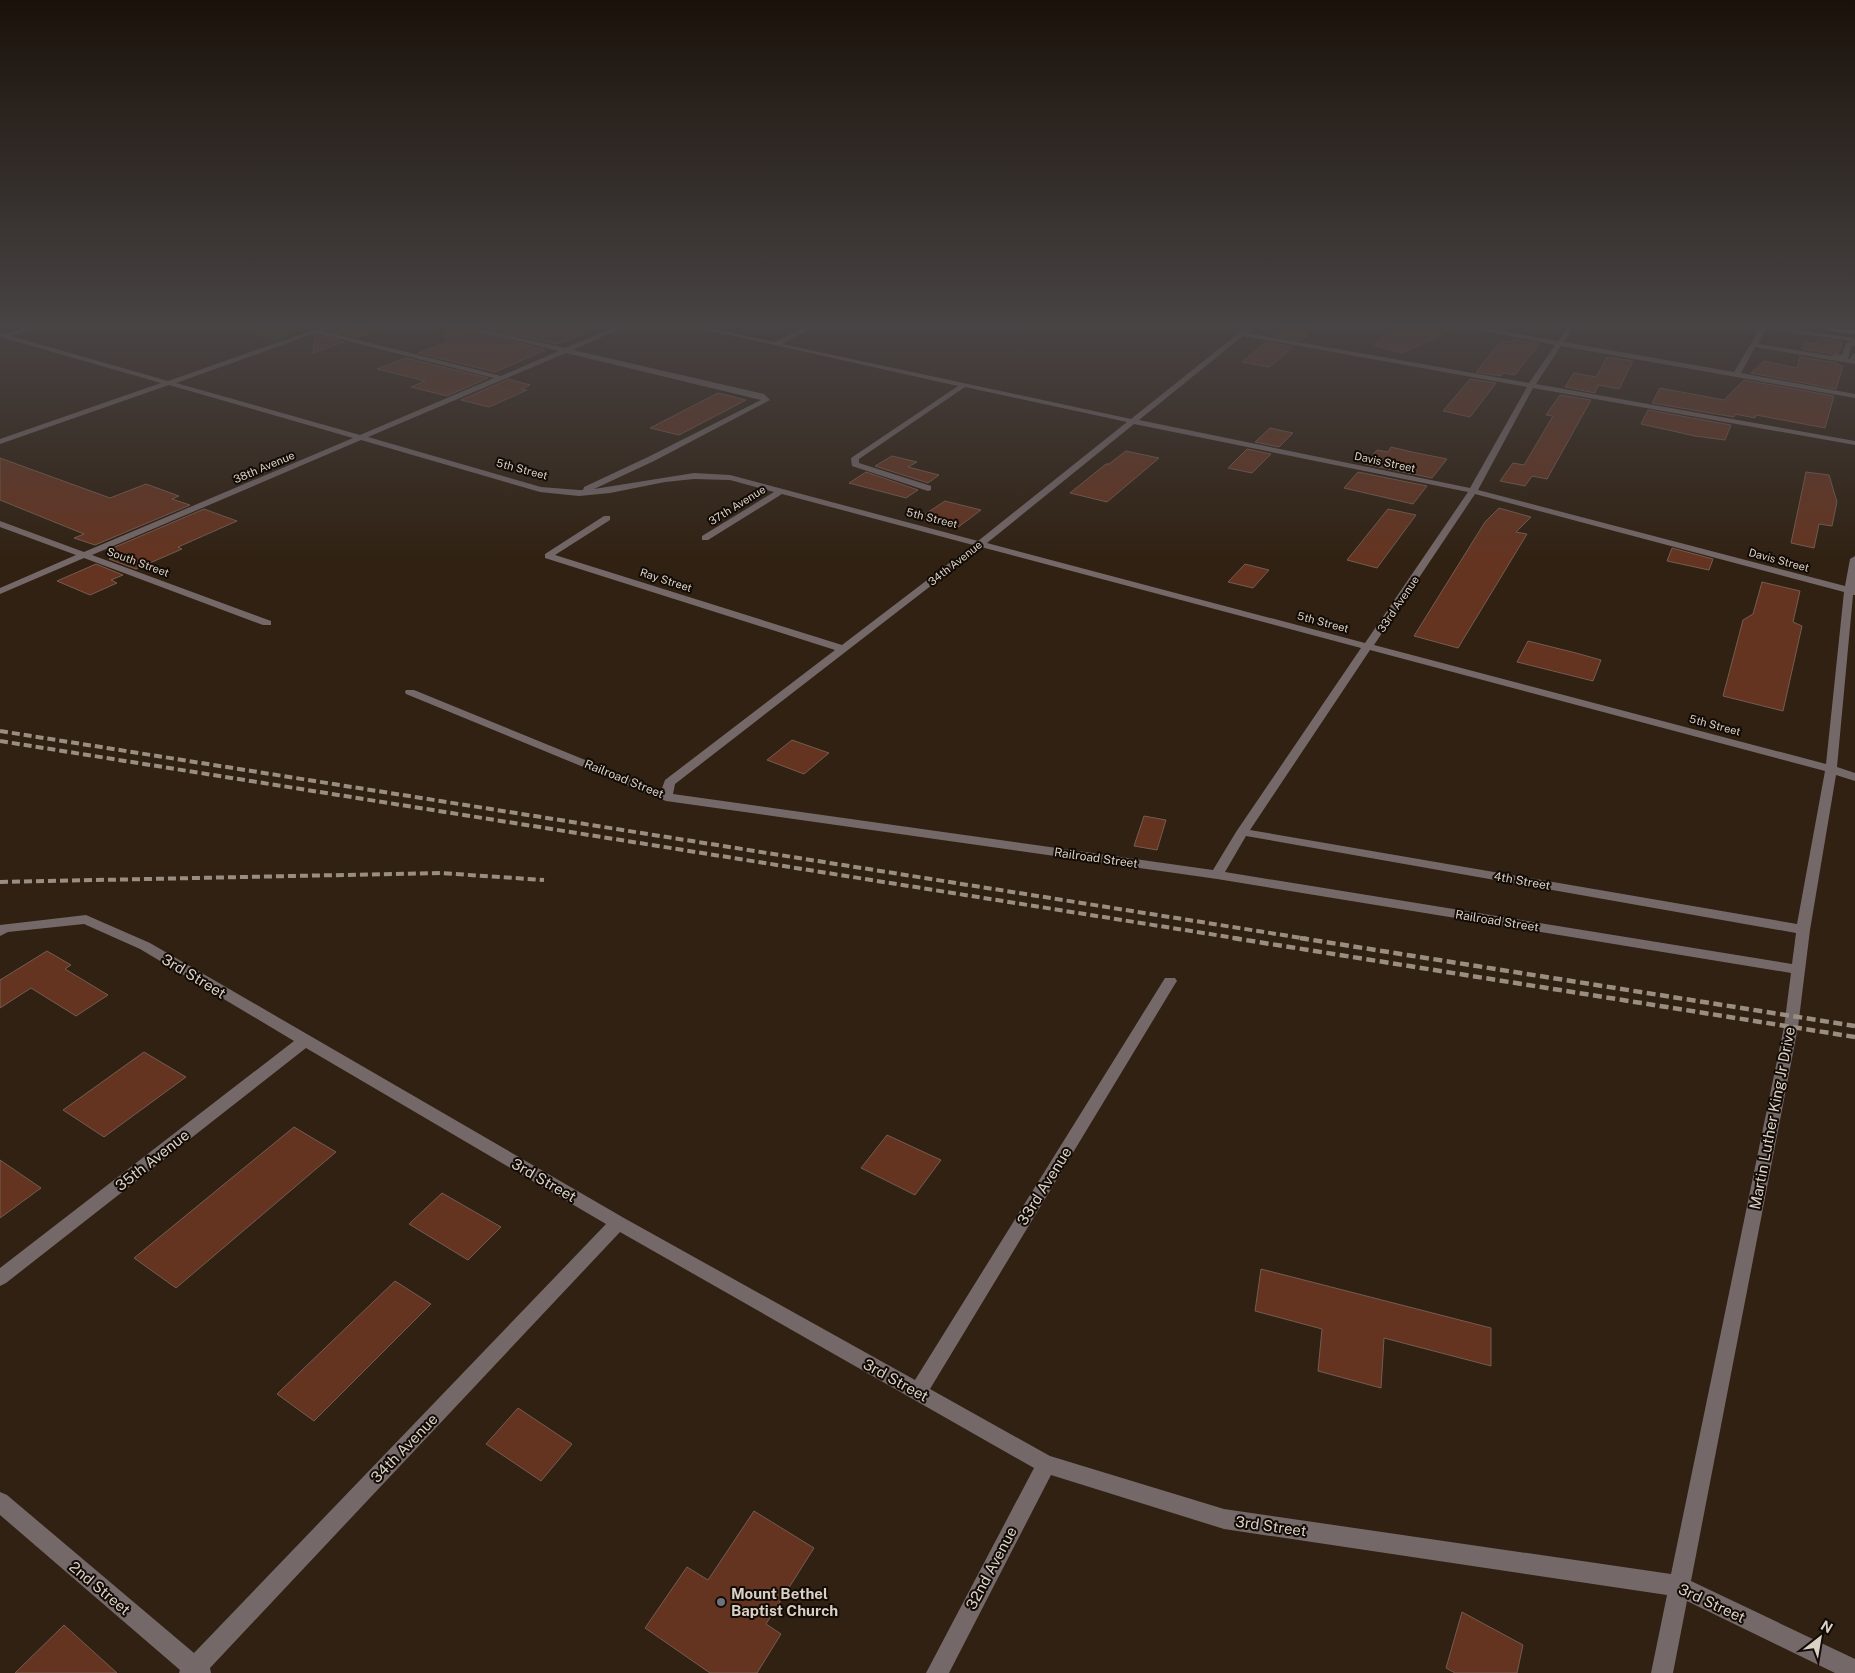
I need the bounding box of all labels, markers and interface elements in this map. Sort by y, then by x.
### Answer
street label: 38th Avenue [232,449,296,485]
street label: Davis Street [1353,450,1417,474]
street label: 5th Street [495,456,549,482]
street label: 37th Avenue [707,483,767,527]
street label: 5th Street [905,506,959,530]
street label: 34th Avenue [926,538,984,588]
street label: South Street [105,545,171,579]
street label: Davis Street [1747,546,1811,574]
street label: Ray Street [639,566,693,594]
street label: 33rd Avenue [1375,574,1421,634]
street label: 5th Street [1296,609,1350,635]
street label: 5th Street [1688,712,1742,738]
street label: Railroad Street [582,757,666,801]
street label: Railroad Street [1053,845,1139,871]
street label: 4th Street [1493,869,1552,893]
street label: Railroad Street [1454,907,1540,935]
street label: 3rd Street [159,950,229,1002]
street label: Martin Luther King Jr Drive [1746,1025,1798,1211]
street label: 35th Avenue [112,1126,192,1194]
street label: 33rd Avenue [1013,1144,1075,1228]
street label: 3rd Street [509,1155,579,1205]
street label: 3rd Street [861,1355,932,1405]
street label: 34th Avenue [367,1410,441,1486]
street label: 3rd Street [1234,1513,1308,1539]
street label: 32nd Avenue [962,1524,1020,1612]
street label: 2nd Street [66,1558,134,1618]
street label: 3rd Street [1676,1580,1748,1626]
place label: Mount Bethel Baptist Church [731,1585,838,1619]
marker: Mount Bethel Baptist Church [715,1596,727,1608]
north arrow [1795,1613,1845,1663]
text: N [1818,1617,1836,1637]

